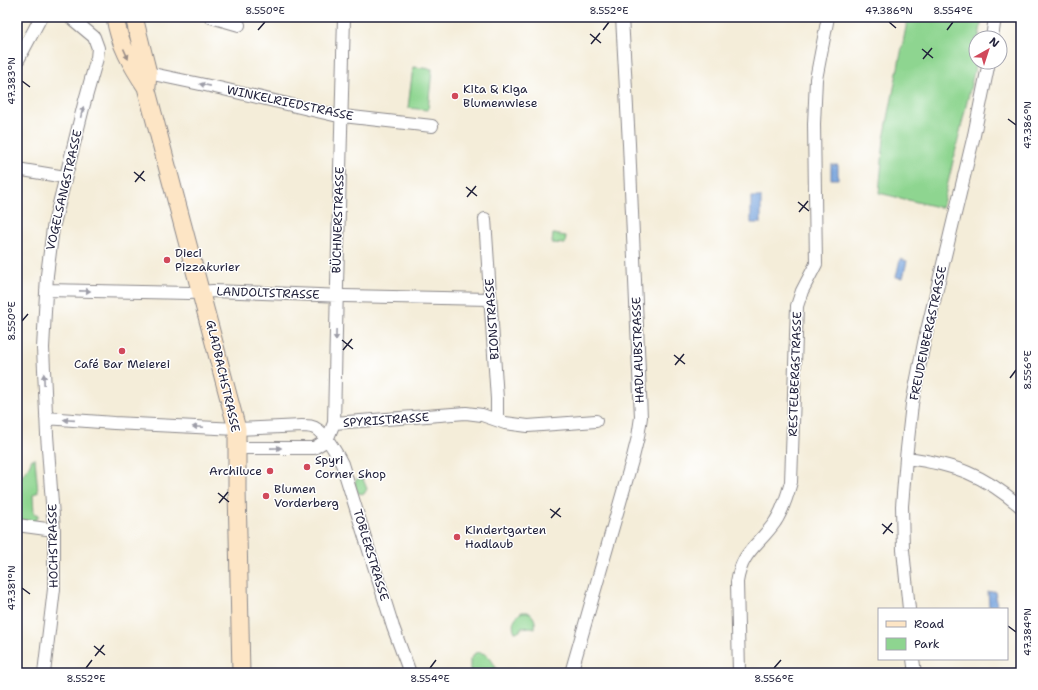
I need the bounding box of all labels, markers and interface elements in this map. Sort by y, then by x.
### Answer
text: 8.550°E [245,4,285,17]
text: 8.552°E [589,4,629,17]
text: 47.386°N [865,4,913,17]
text: 8.554°E [933,4,973,17]
north arrow [968,30,1008,70]
text: N [986,34,1002,51]
one-way arrow [123,48,130,60]
text: 47.383°N [5,57,18,105]
place label: Kita & Kiga Blumenwiese [463,81,538,111]
one-way arrow [199,82,211,88]
street label: WINKELRIEDSTRASSE [225,82,355,124]
marker: Kita & Kiga Blumenwiese [450,91,460,101]
text: 47.386°N [1021,101,1034,149]
one-way arrow [79,106,85,118]
street label: VOGELSANGSTRASSE [42,128,86,252]
street label: BÜCHNERSTRASSE [328,166,348,274]
place label: Dieci Pizzakurier [175,245,241,275]
marker: Dieci Pizzakurier [162,255,172,265]
street label: FREUDENBERGSTRASSE [906,264,950,402]
street label: BIONSTRASSE [481,278,503,360]
street label: LANDOLTSTRASSE [216,283,320,303]
one-way arrow [79,287,91,294]
street label: HADLAUBSTRASSE [628,297,648,403]
text: 8.550°E [5,301,18,341]
street label: RESTELBERGSTRASSE [785,311,805,437]
street label: GLADBACHSTRASSE [202,318,244,434]
one-way arrow [333,329,339,342]
marker: Café Bar Meierei [117,346,127,356]
text: 8.556°E [1021,350,1034,390]
place label: Café Bar Meierei [74,356,170,372]
one-way arrow [41,373,48,385]
street label: SPYRISTRASSE [342,409,430,431]
one-way arrow [63,416,75,423]
one-way arrow [191,424,204,430]
one-way arrow [270,445,283,451]
place label: Spyri Corner Shop [315,452,386,482]
marker: Spyri Corner Shop [302,462,312,472]
place label: Archiluce [209,463,262,479]
marker: Archiluce [265,466,275,476]
place label: Blumen Vorderberg [274,481,339,511]
marker: Blumen Vorderberg [261,491,271,501]
street label: HOCHSTRASSE [44,504,62,588]
street label: TOBLERSTRASSE [349,507,393,603]
place label: Kindertgarten Hadlaub [465,522,546,552]
marker: Kindertgarten Hadlaub [452,532,462,542]
text: 47.381°N [5,565,18,611]
legend [878,608,1008,660]
text: 47.384°N [1021,608,1034,656]
text: Road [914,616,945,632]
text: Park [914,636,940,652]
text: 8.552°E [66,672,106,685]
text: 8.554°E [410,672,450,685]
text: 8.556°E [754,672,794,685]

